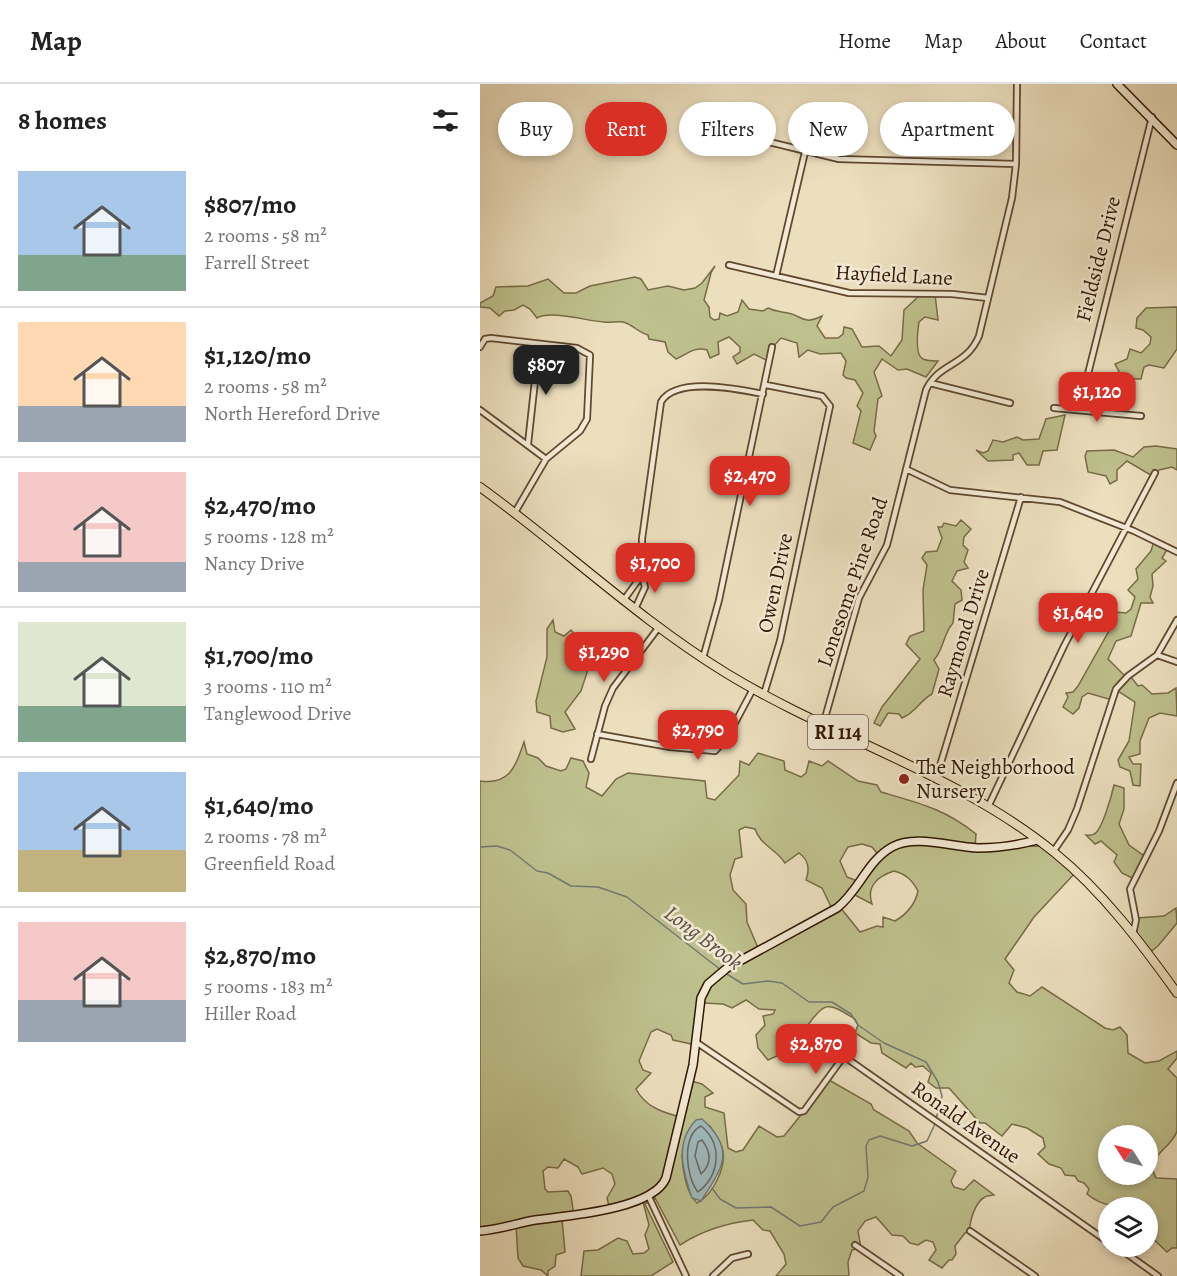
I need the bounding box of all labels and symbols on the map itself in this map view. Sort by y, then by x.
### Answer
street label: Fieldside Drive [1069,193,1127,325]
street label: Hayfield Lane [834,258,954,292]
pin: $807 [510,345,582,396]
pin: $1,120 [1048,372,1146,423]
pin: $2,470 [701,456,799,507]
street label: Lonesome Pine Road [810,493,894,671]
street label: Owen Drive [751,530,799,636]
pin: $1,700 [606,543,704,594]
street label: Raymond Drive [930,565,996,701]
pin: $1,640 [1029,593,1127,644]
pin: $1,290 [555,632,653,683]
pin: $2,790 [649,710,747,761]
road number: RI 114 [808,715,868,749]
place label: The Neighborhood Nursery [916,753,1075,805]
marker: The Neighborhood Nursery [897,772,911,786]
water label: Long Brook [658,898,749,977]
pin: $2,870 [767,1024,865,1075]
street label: Ronald Avenue [906,1074,1026,1170]
north arrow [1098,1125,1158,1185]

